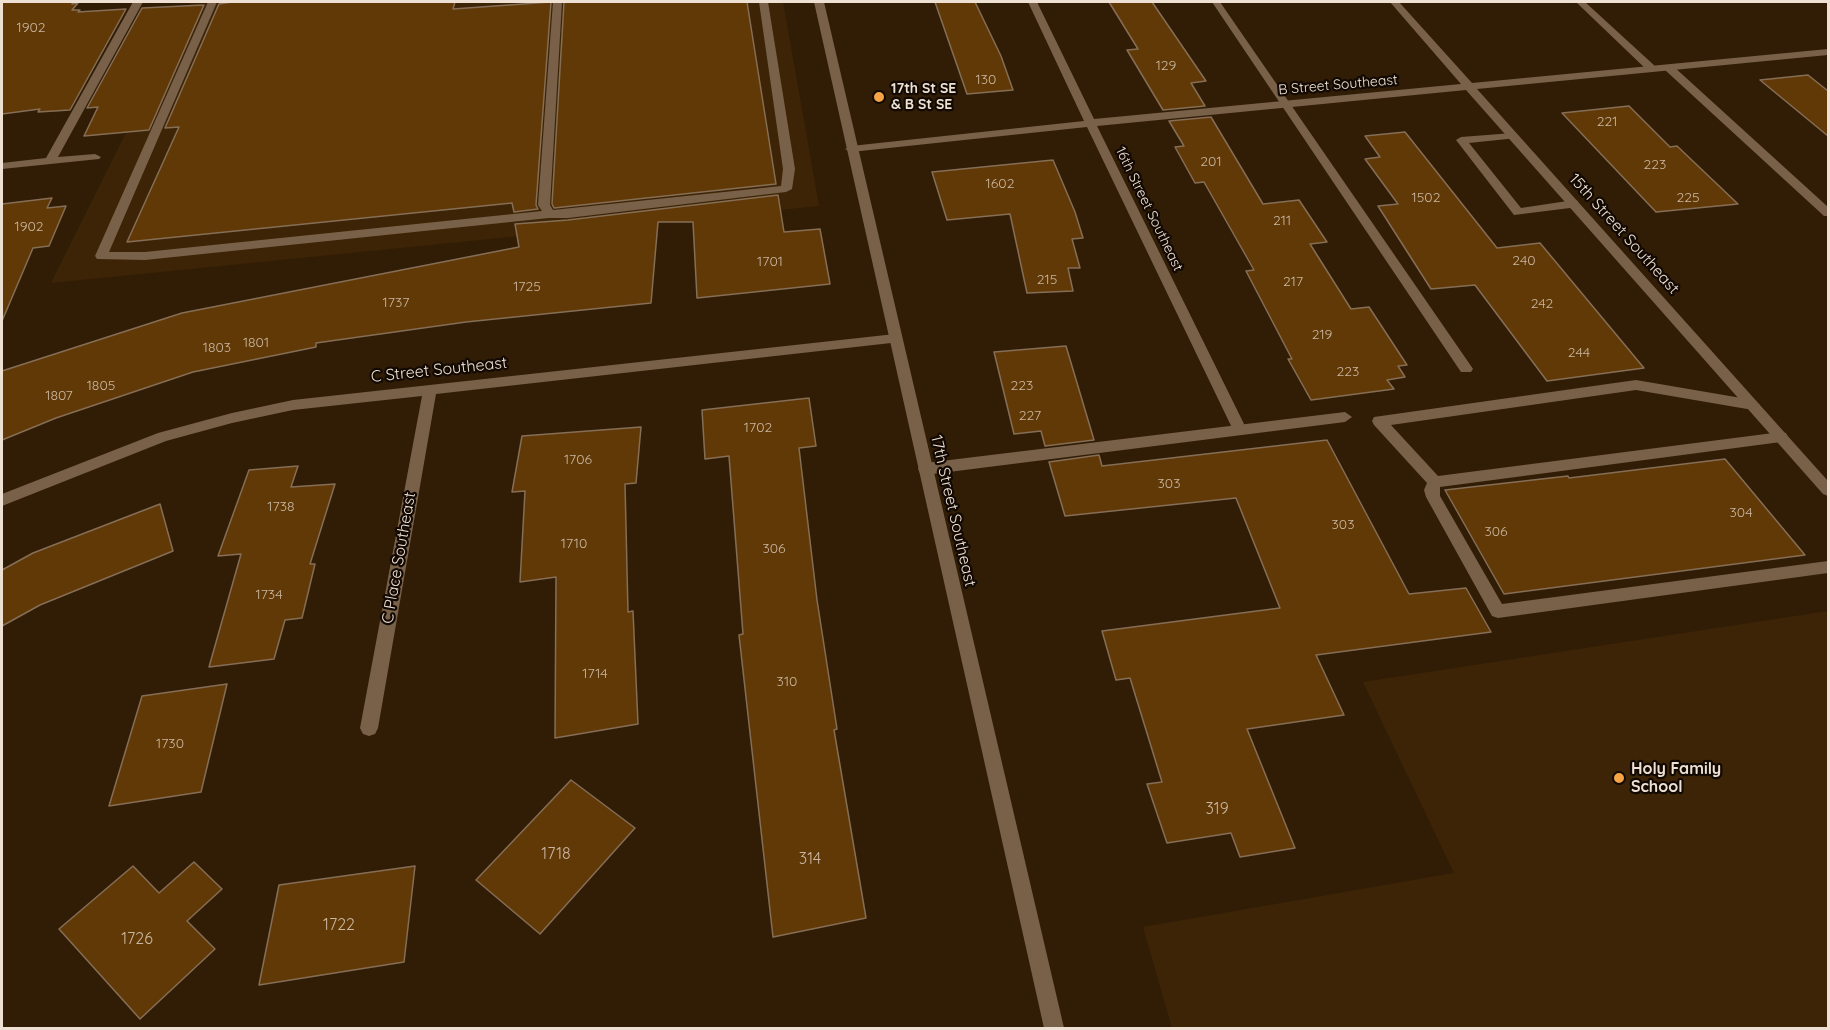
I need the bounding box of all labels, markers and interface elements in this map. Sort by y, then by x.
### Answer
house number: 1902 [16,20,46,36]
house number: 129 [1156,58,1176,74]
street label: B Street Southeast [1278,71,1398,99]
house number: 130 [976,72,996,88]
place label: 17th St SE & B St SE [891,81,956,114]
marker: 17th St SE & B St SE [872,90,886,104]
house number: 221 [1597,114,1617,130]
street label: 16th Street Southeast [1112,144,1186,274]
house number: 201 [1200,154,1222,170]
house number: 223 [1644,157,1666,173]
street label: 15th Street Southeast [1565,170,1683,298]
house number: 1602 [986,176,1014,192]
house number: 1502 [1412,190,1440,206]
house number: 225 [1676,190,1700,206]
house number: 211 [1273,213,1291,229]
house number: 1902 [14,219,44,235]
house number: 240 [1512,253,1536,269]
house number: 1701 [757,254,783,270]
house number: 215 [1037,272,1057,288]
house number: 217 [1283,274,1303,290]
house number: 1725 [513,279,541,295]
house number: 1737 [383,295,409,311]
house number: 242 [1531,296,1553,312]
house number: 219 [1312,327,1332,343]
house number: 1801 [243,335,269,351]
house number: 1803 [203,340,231,356]
house number: 244 [1568,345,1590,361]
street label: C Street Southeast [370,353,508,387]
house number: 223 [1337,364,1359,380]
house number: 1805 [87,378,115,394]
house number: 223 [1011,378,1033,394]
house number: 1807 [45,388,73,404]
house number: 227 [1019,408,1041,424]
house number: 1702 [744,420,772,436]
street label: 17th Street Southeast [926,433,980,589]
house number: 1706 [564,452,592,468]
house number: 303 [1157,476,1181,492]
street label: C Place Southeast [378,491,420,625]
house number: 1738 [267,499,295,515]
house number: 304 [1729,505,1753,521]
house number: 303 [1331,517,1355,533]
house number: 306 [1484,524,1508,540]
house number: 1710 [561,536,587,552]
house number: 306 [762,541,786,557]
house number: 1734 [255,587,283,603]
house number: 1714 [582,666,608,682]
house number: 310 [777,674,797,690]
house number: 1730 [156,736,184,752]
place label: Holy Family School [1631,759,1721,797]
marker: Holy Family School [1612,771,1626,785]
house number: 319 [1205,799,1229,819]
house number: 1718 [541,844,571,864]
house number: 314 [799,849,821,869]
house number: 1722 [323,915,355,935]
house number: 1726 [121,929,153,949]

